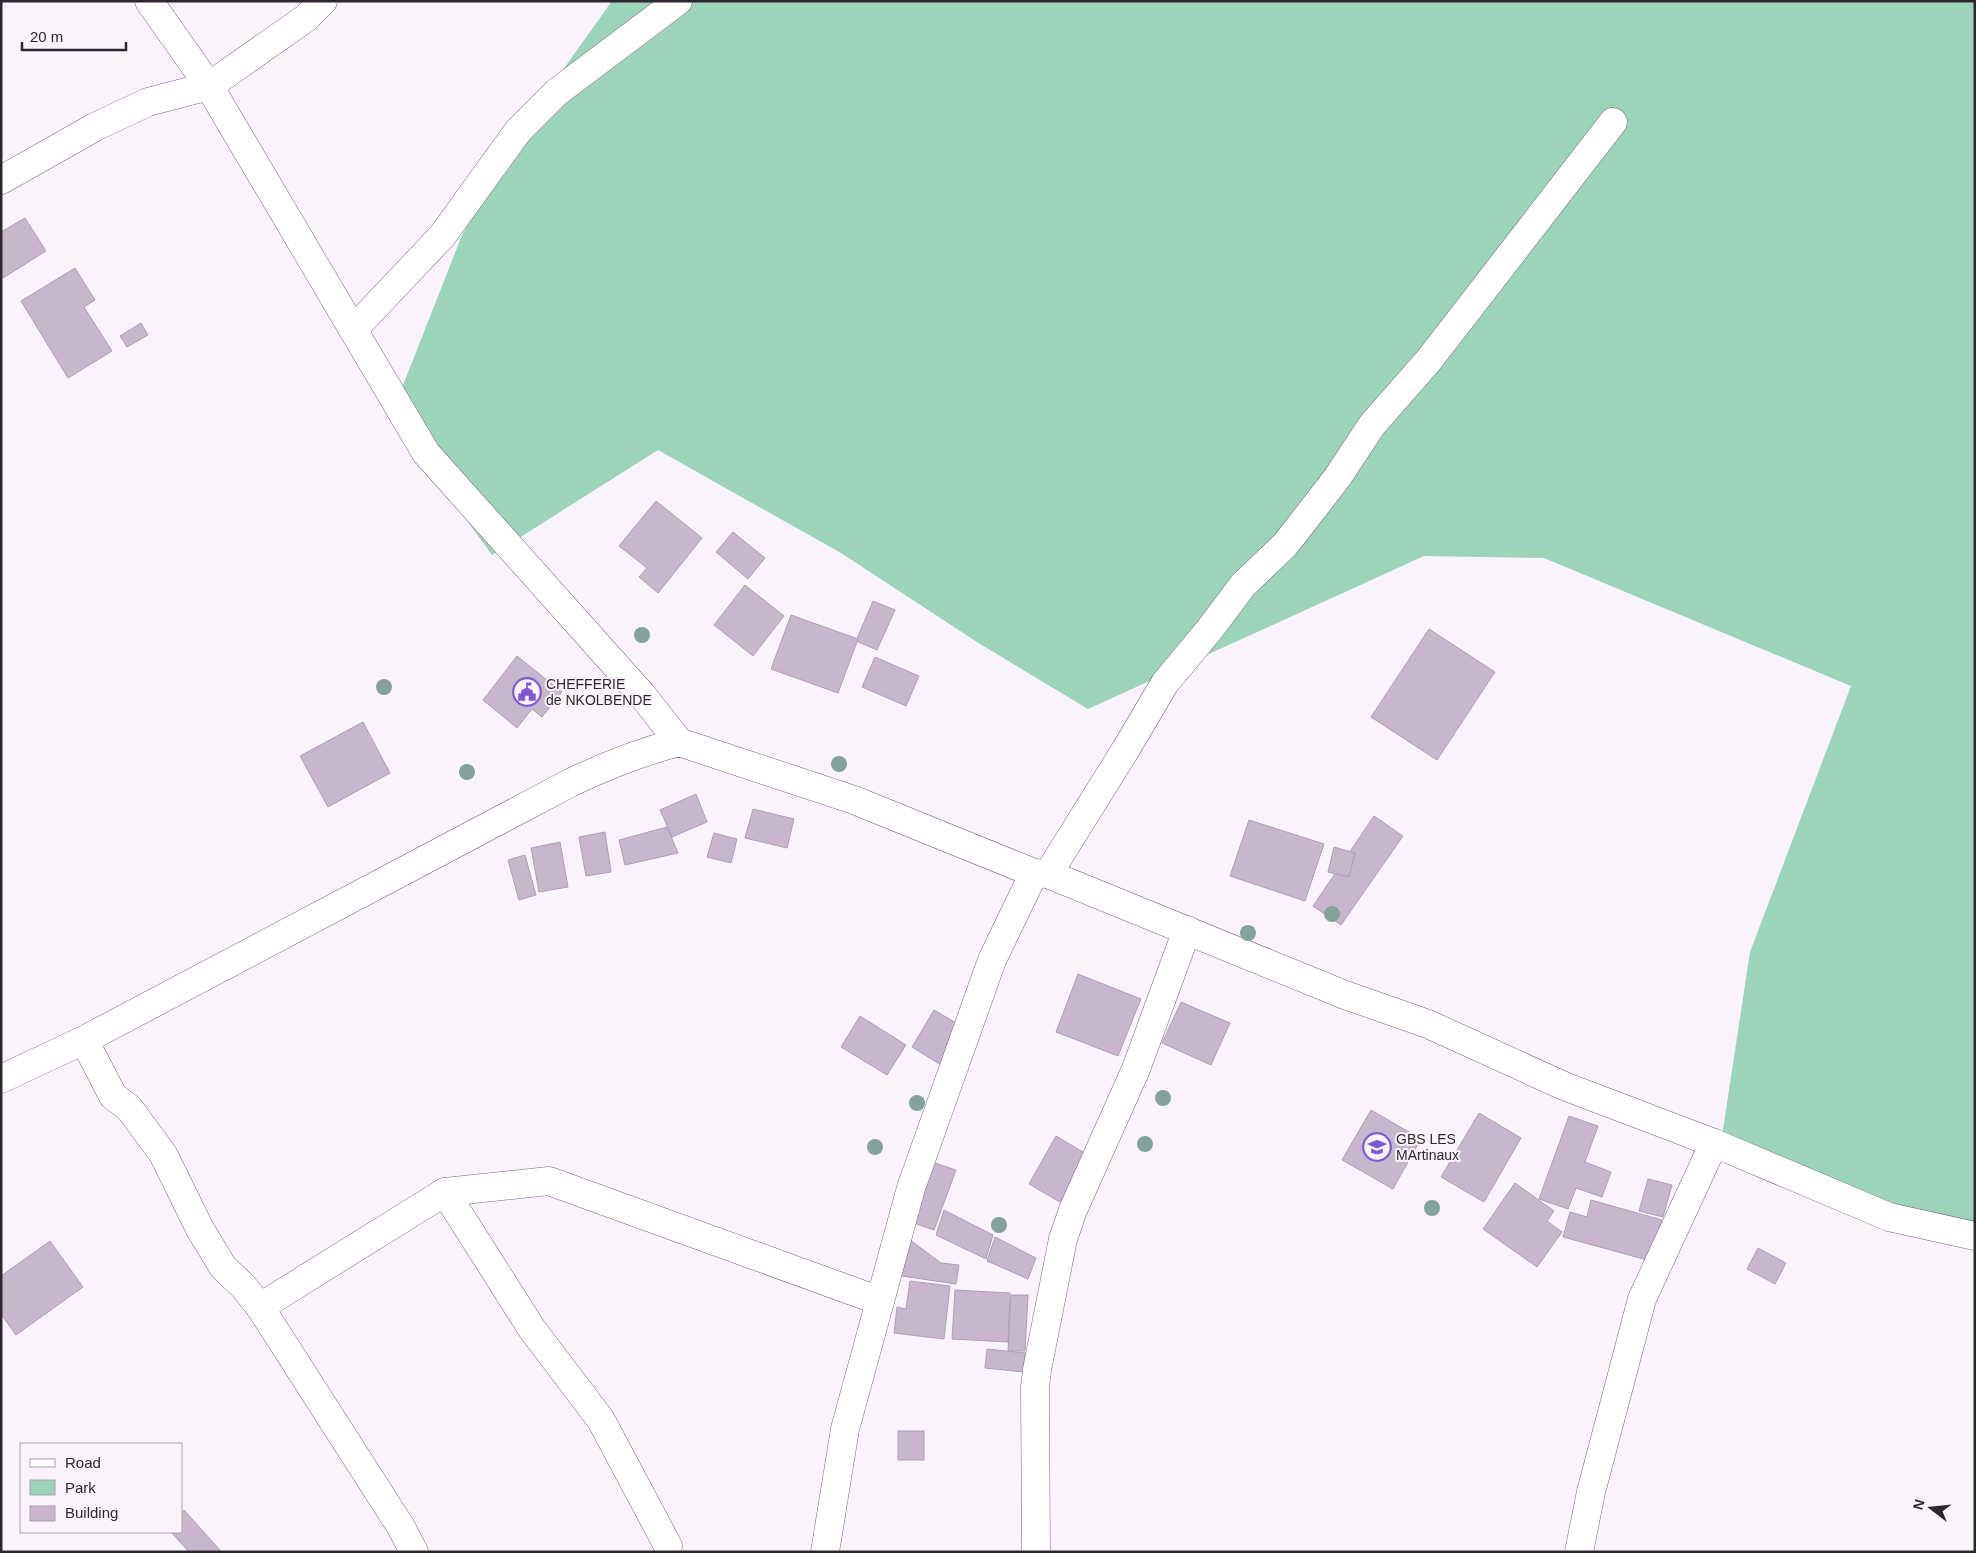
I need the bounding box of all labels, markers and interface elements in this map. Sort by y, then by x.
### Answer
scale bar [22,20,126,52]
text: 20 m [30,28,63,45]
place label: CHEFFERIE de NKOLBENDE [546,676,652,708]
public building icon: CHEFFERIE de NKOLBENDE [512,677,542,707]
place label: GBS LES MArtinaux [1396,1131,1459,1163]
school or university icon: GBS LES MArtinaux [1362,1132,1392,1162]
legend [20,1443,182,1533]
text: Road [65,1454,101,1471]
text: Park [65,1479,96,1496]
north arrow [1906,1483,1956,1533]
text: N [1909,1497,1928,1511]
text: Building [65,1504,118,1521]

